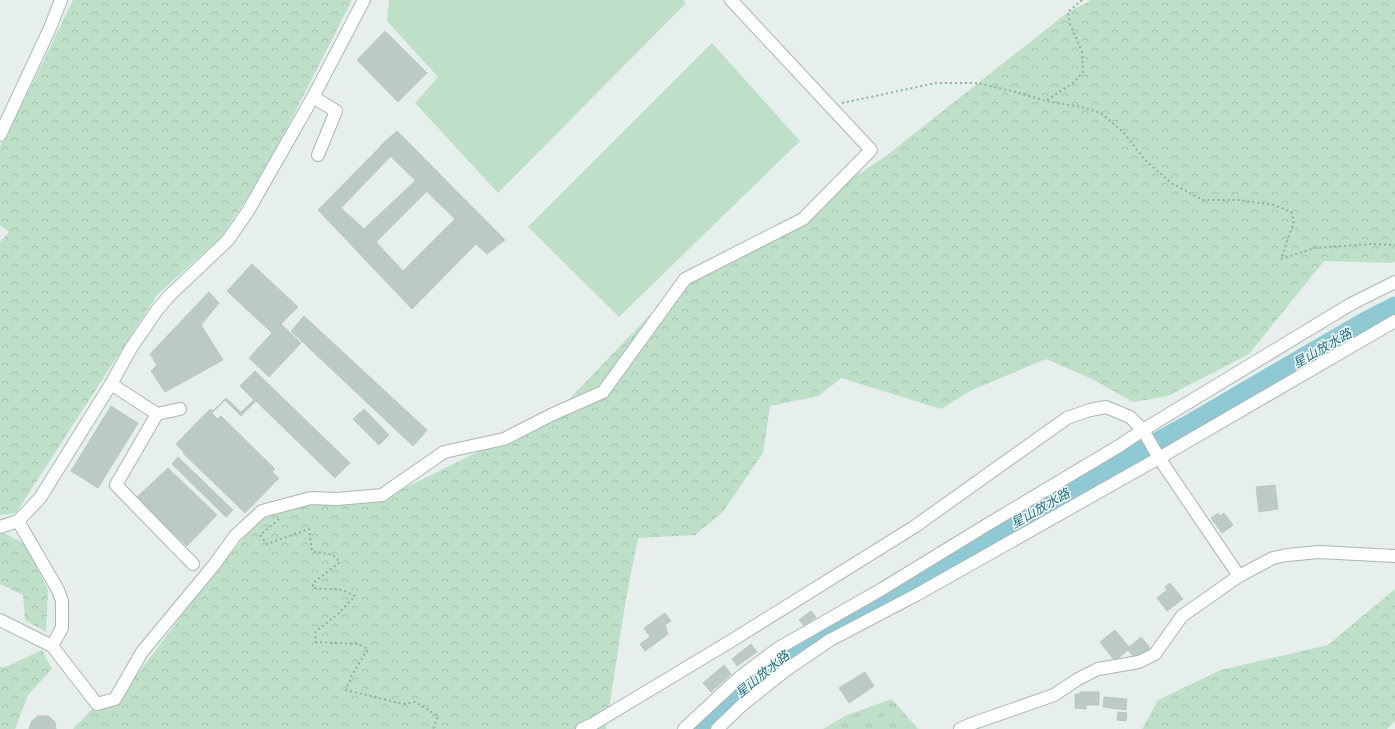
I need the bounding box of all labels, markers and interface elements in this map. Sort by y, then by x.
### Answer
water label: 星山放水路 [1290,324,1356,372]
water label: 星山放水路 [1008,484,1074,532]
water label: 星山放水路 [732,647,794,701]

